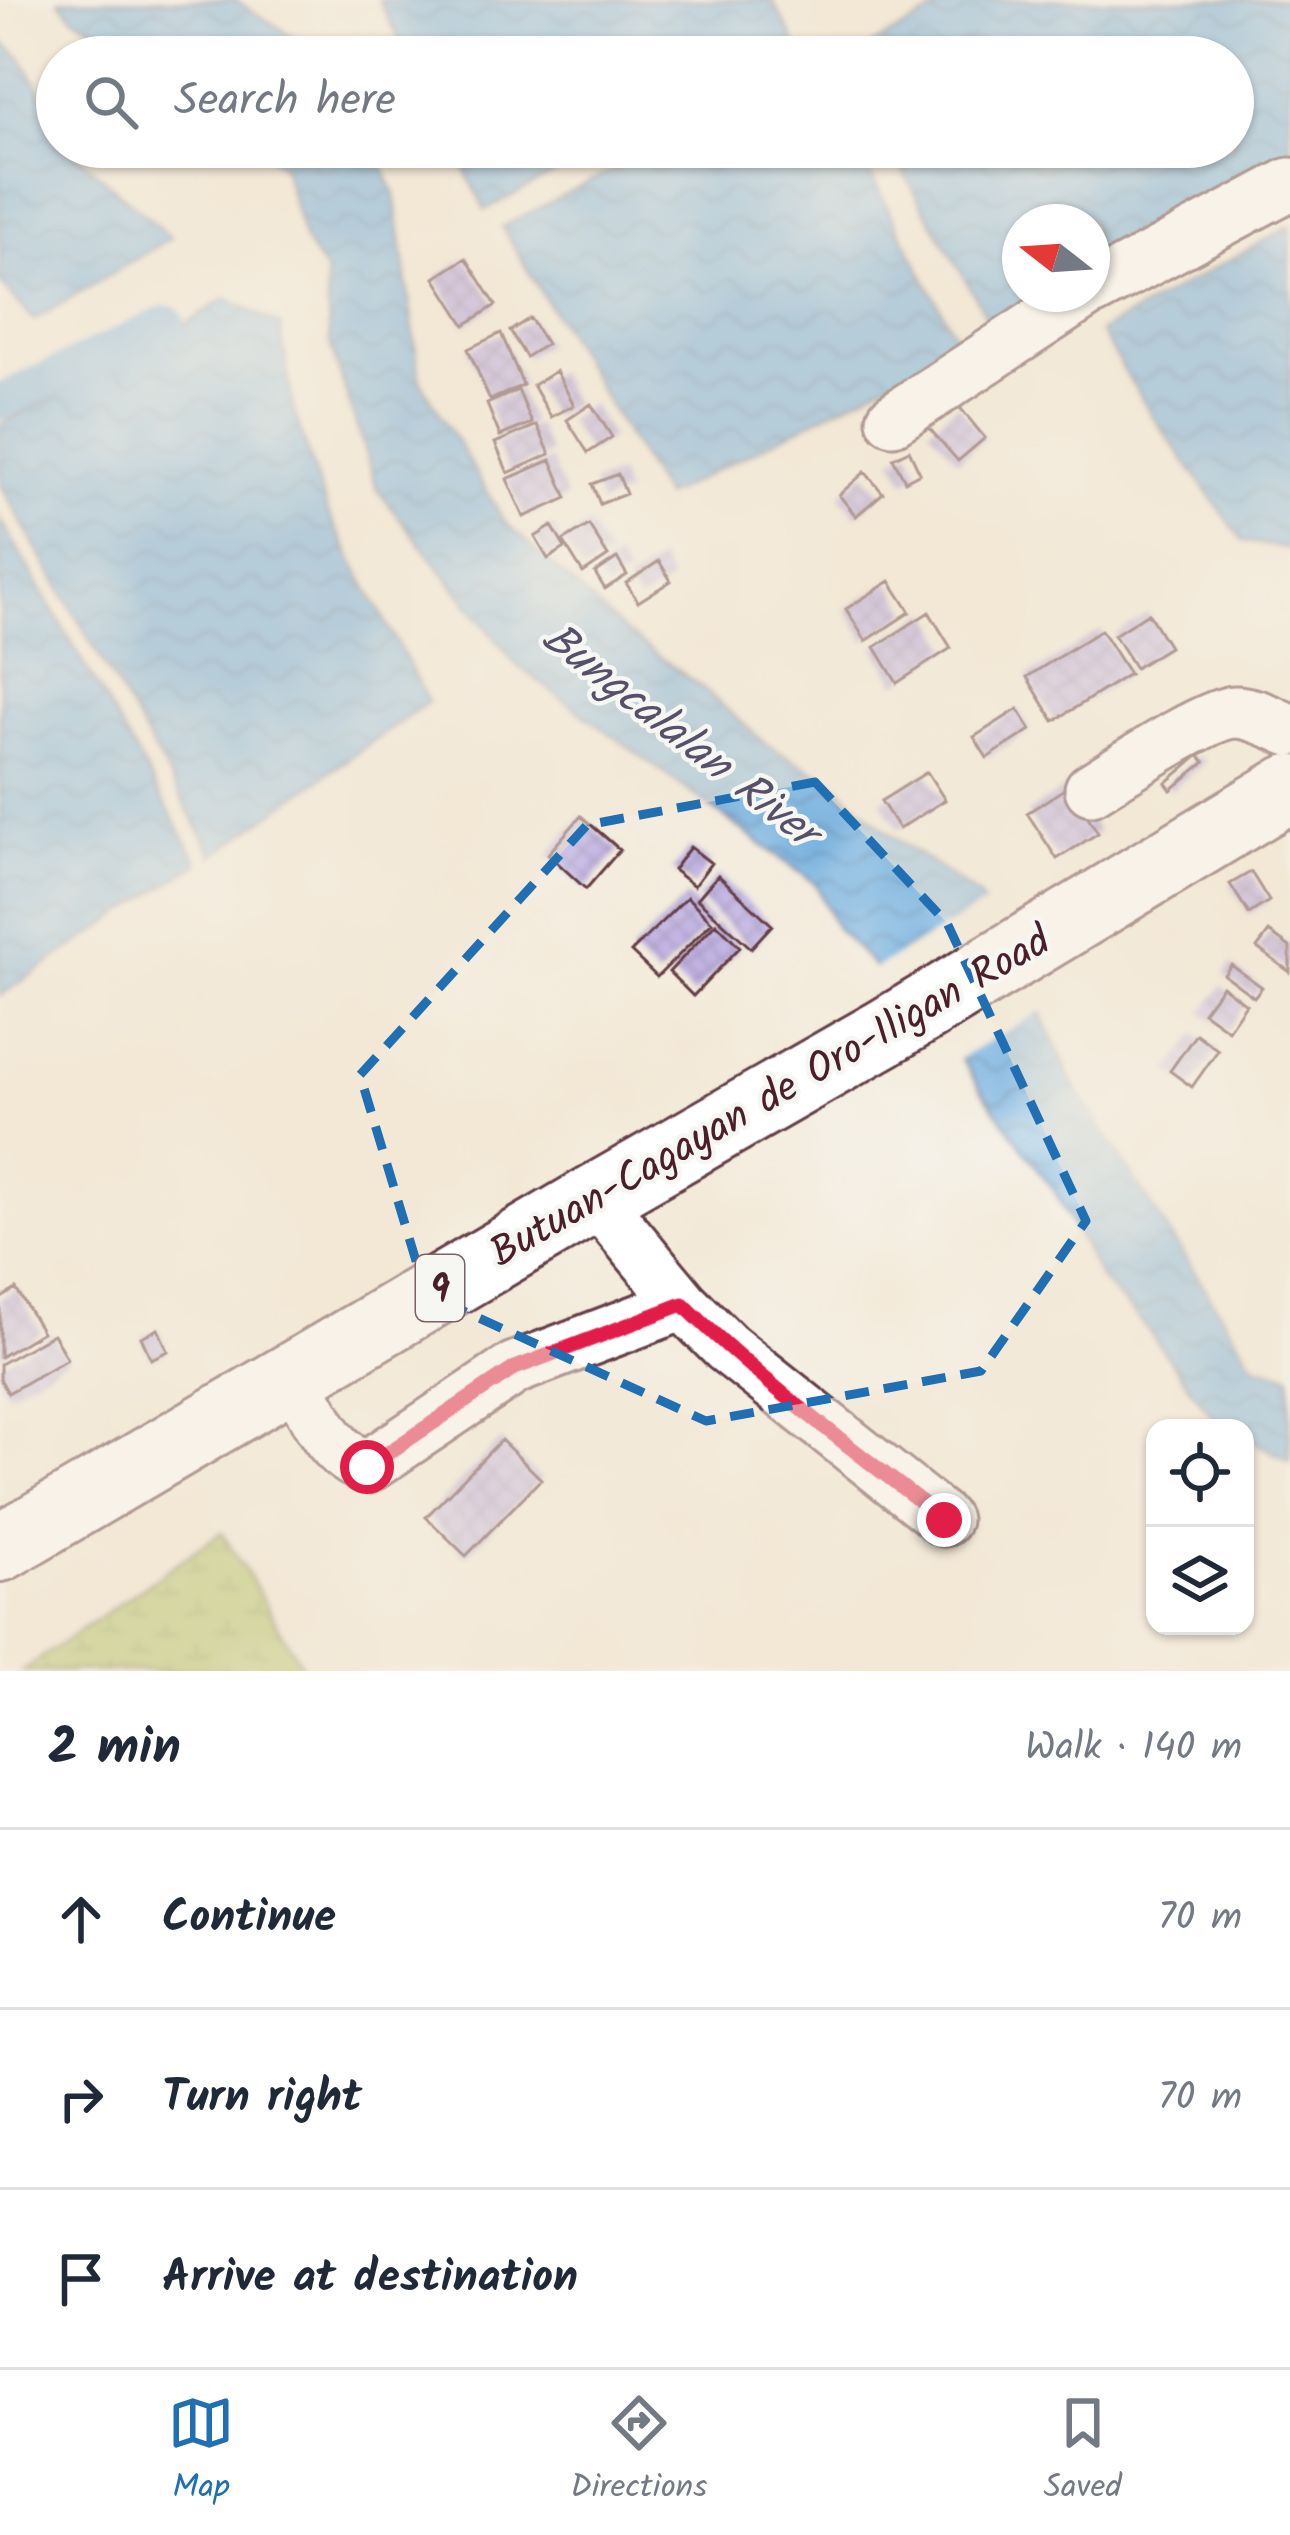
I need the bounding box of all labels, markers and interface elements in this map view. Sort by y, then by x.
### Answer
search box [36,36,1254,168]
text: Search here [174,66,396,138]
icon: search [78,69,144,135]
north arrow [1002,204,1110,312]
water label: Bungcalalan River [525,605,839,872]
street label: Butuan-Cagayan de Oro-Iligan Road [477,909,1065,1287]
road number: 9 [416,1255,464,1321]
map controls [1146,1419,1254,1635]
button: locate [1146,1419,1254,1527]
route start [340,1440,394,1494]
route end [917,1493,971,1547]
button: layers [1146,1527,1254,1635]
text: 2 min [48,1709,181,1790]
text: Walk · 140 m [1025,1718,1242,1780]
text: Continue [162,1883,336,1955]
icon: ahead [48,1886,114,1952]
text: 70 m [1158,1888,1242,1950]
text: Turn right [162,2063,362,2135]
icon: right [48,2066,114,2132]
text: 70 m [1158,2068,1242,2130]
text: Arrive at destination [162,2243,578,2315]
icon: arrive [48,2246,114,2312]
tab: Map [168,2390,234,2515]
tab: Directions [570,2390,707,2515]
tab: Saved [1044,2390,1122,2515]

